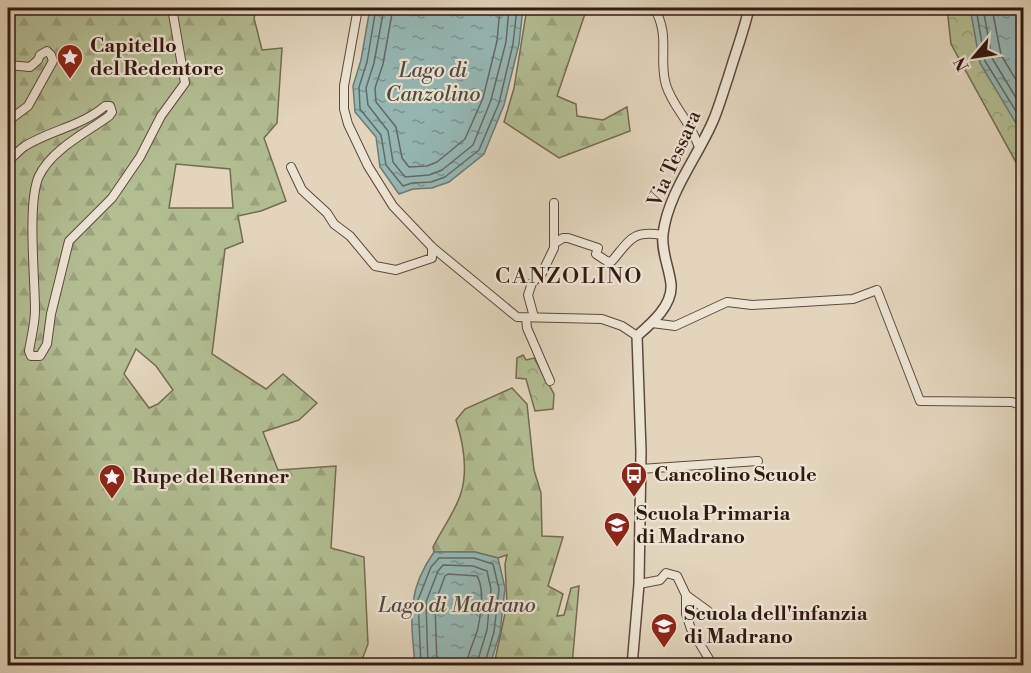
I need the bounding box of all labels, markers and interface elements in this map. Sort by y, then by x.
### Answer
north arrow [944,27,1004,87]
place label: Capitello del Redentore [90,34,224,82]
place icon: Capitello del Redentore [55,42,85,80]
text: N [950,53,974,74]
water label: Lago di Canzolino [386,58,480,108]
street label: Via Tessara [642,106,708,212]
district label: CANZOLINO [495,263,643,290]
bus stop icon: Cancolino Scuole [619,460,649,498]
place icon: Rupe del Renner [97,462,127,500]
place label: Cancolino Scuole [654,463,817,488]
place label: Rupe del Renner [132,465,289,490]
place label: Scuola Primaria di Madrano [636,502,790,550]
school or university icon: Scuola Primaria di Madrano [602,510,632,548]
water label: Lago di Madrano [377,593,536,619]
place label: Scuola dell'infanzia di Madrano [684,602,868,650]
school or university icon: Scuola dell'infanzia di Madrano [649,611,679,649]

